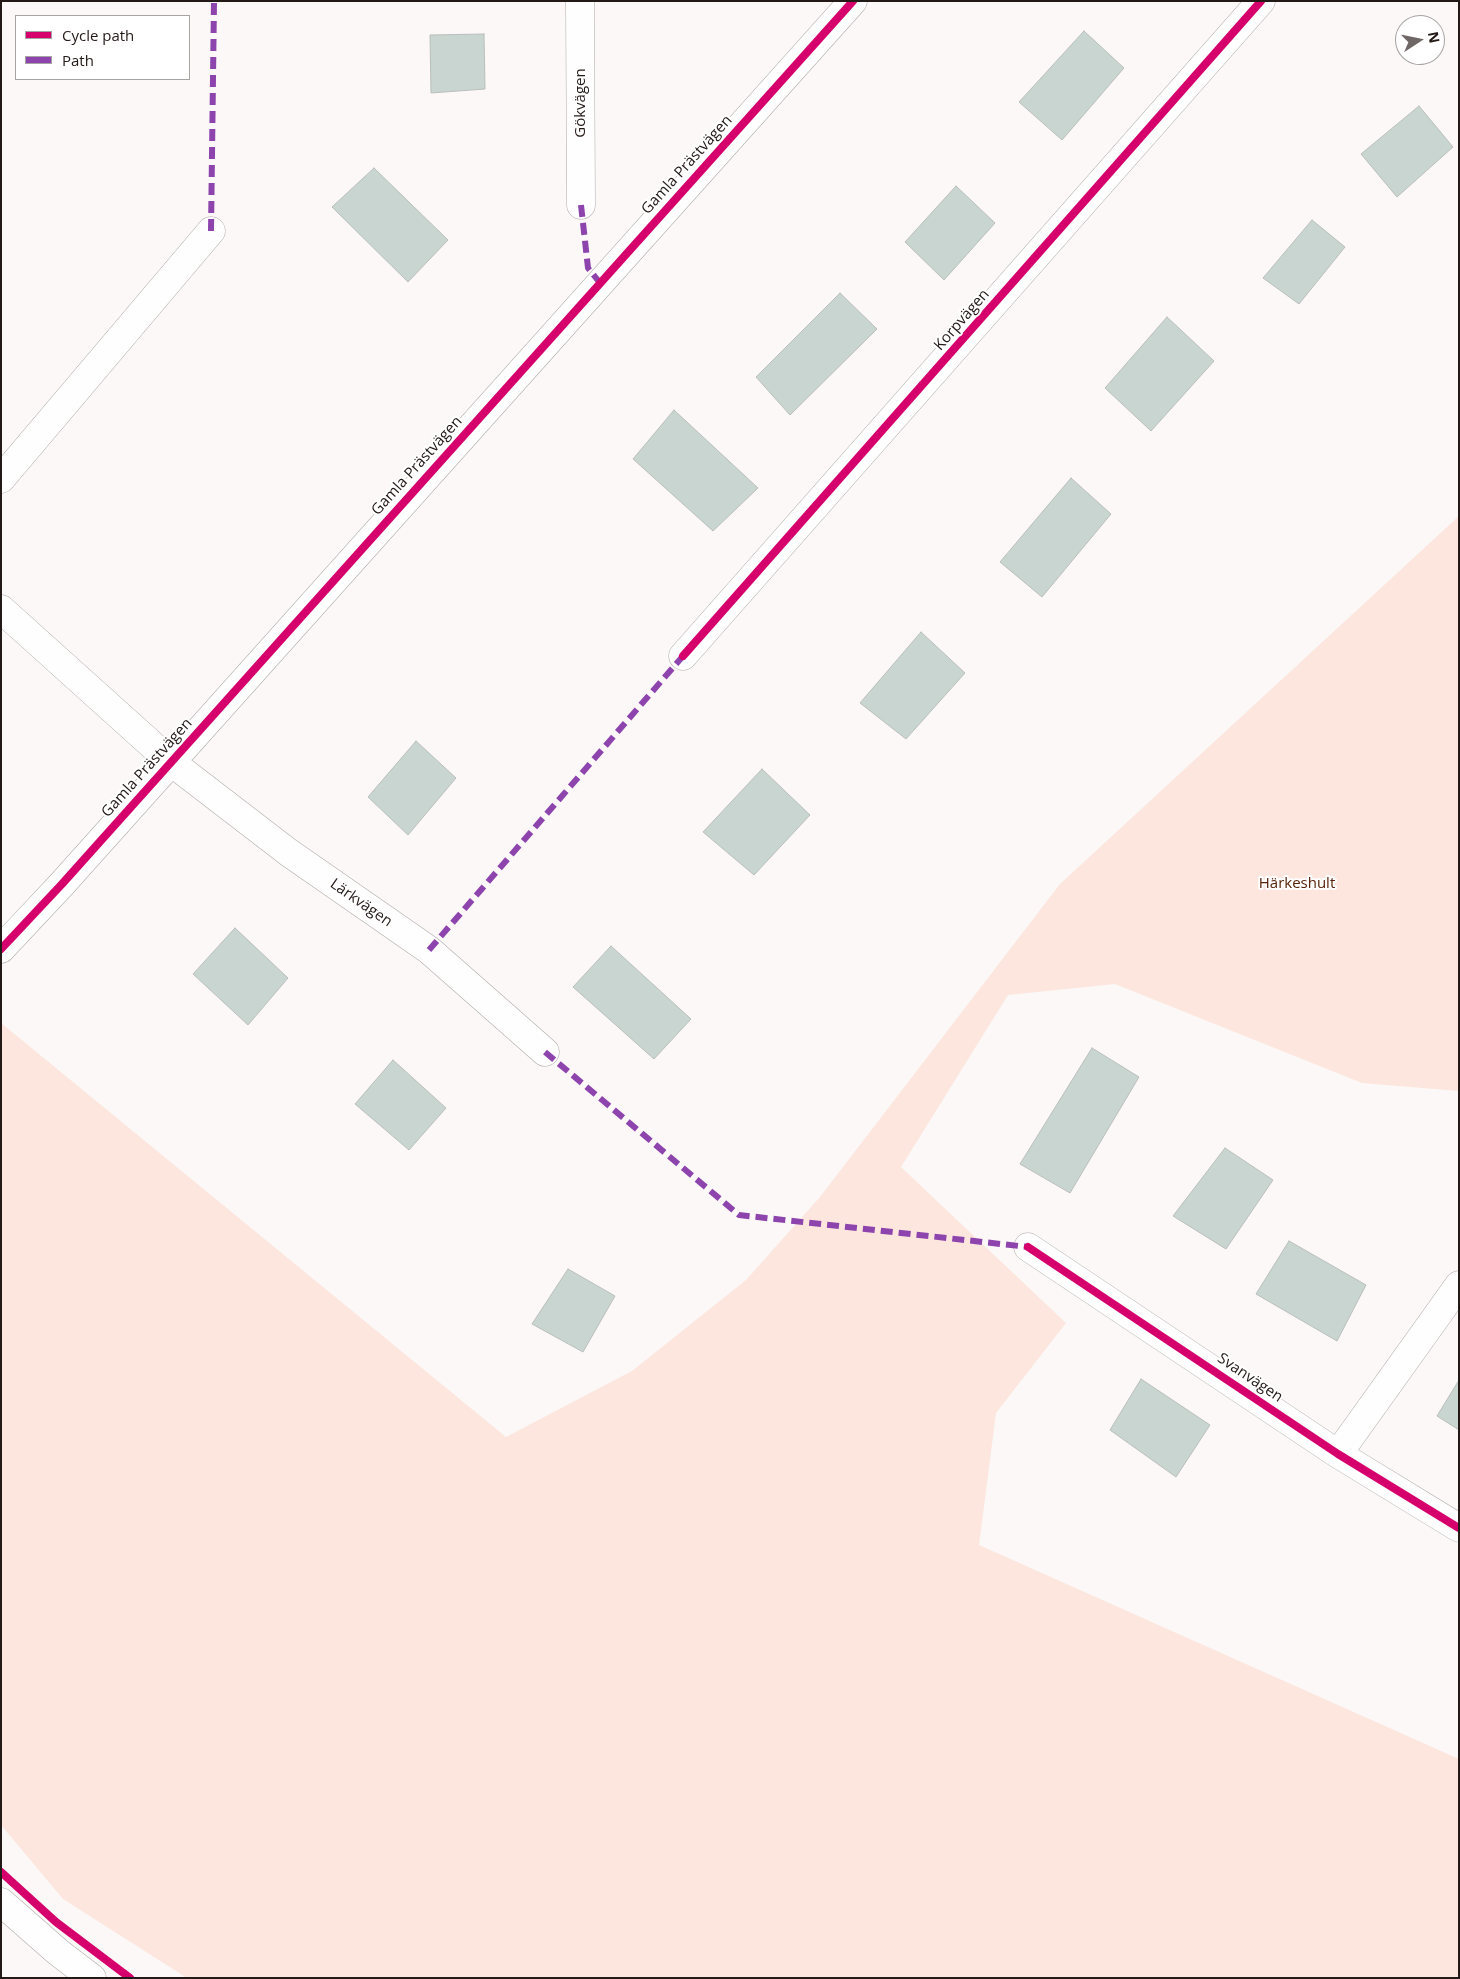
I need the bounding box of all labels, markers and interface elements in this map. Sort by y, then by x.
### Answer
legend [15,15,190,80]
north arrow [1395,15,1445,65]
text: Cycle path [62,25,134,45]
text: N [1424,30,1445,45]
text: Path [62,50,94,70]
street label: Gökvägen [572,68,590,138]
street label: Gamla Prästvägen [638,112,736,218]
street label: Korpvägen [931,286,993,354]
street label: Gamla Prästvägen [368,413,466,519]
street label: Gamla Prästvägen [98,715,196,821]
street label: Lärkvägen [326,875,396,931]
park label: Härkeshult [1259,875,1335,893]
street label: Svanvägen [1214,1350,1286,1406]

